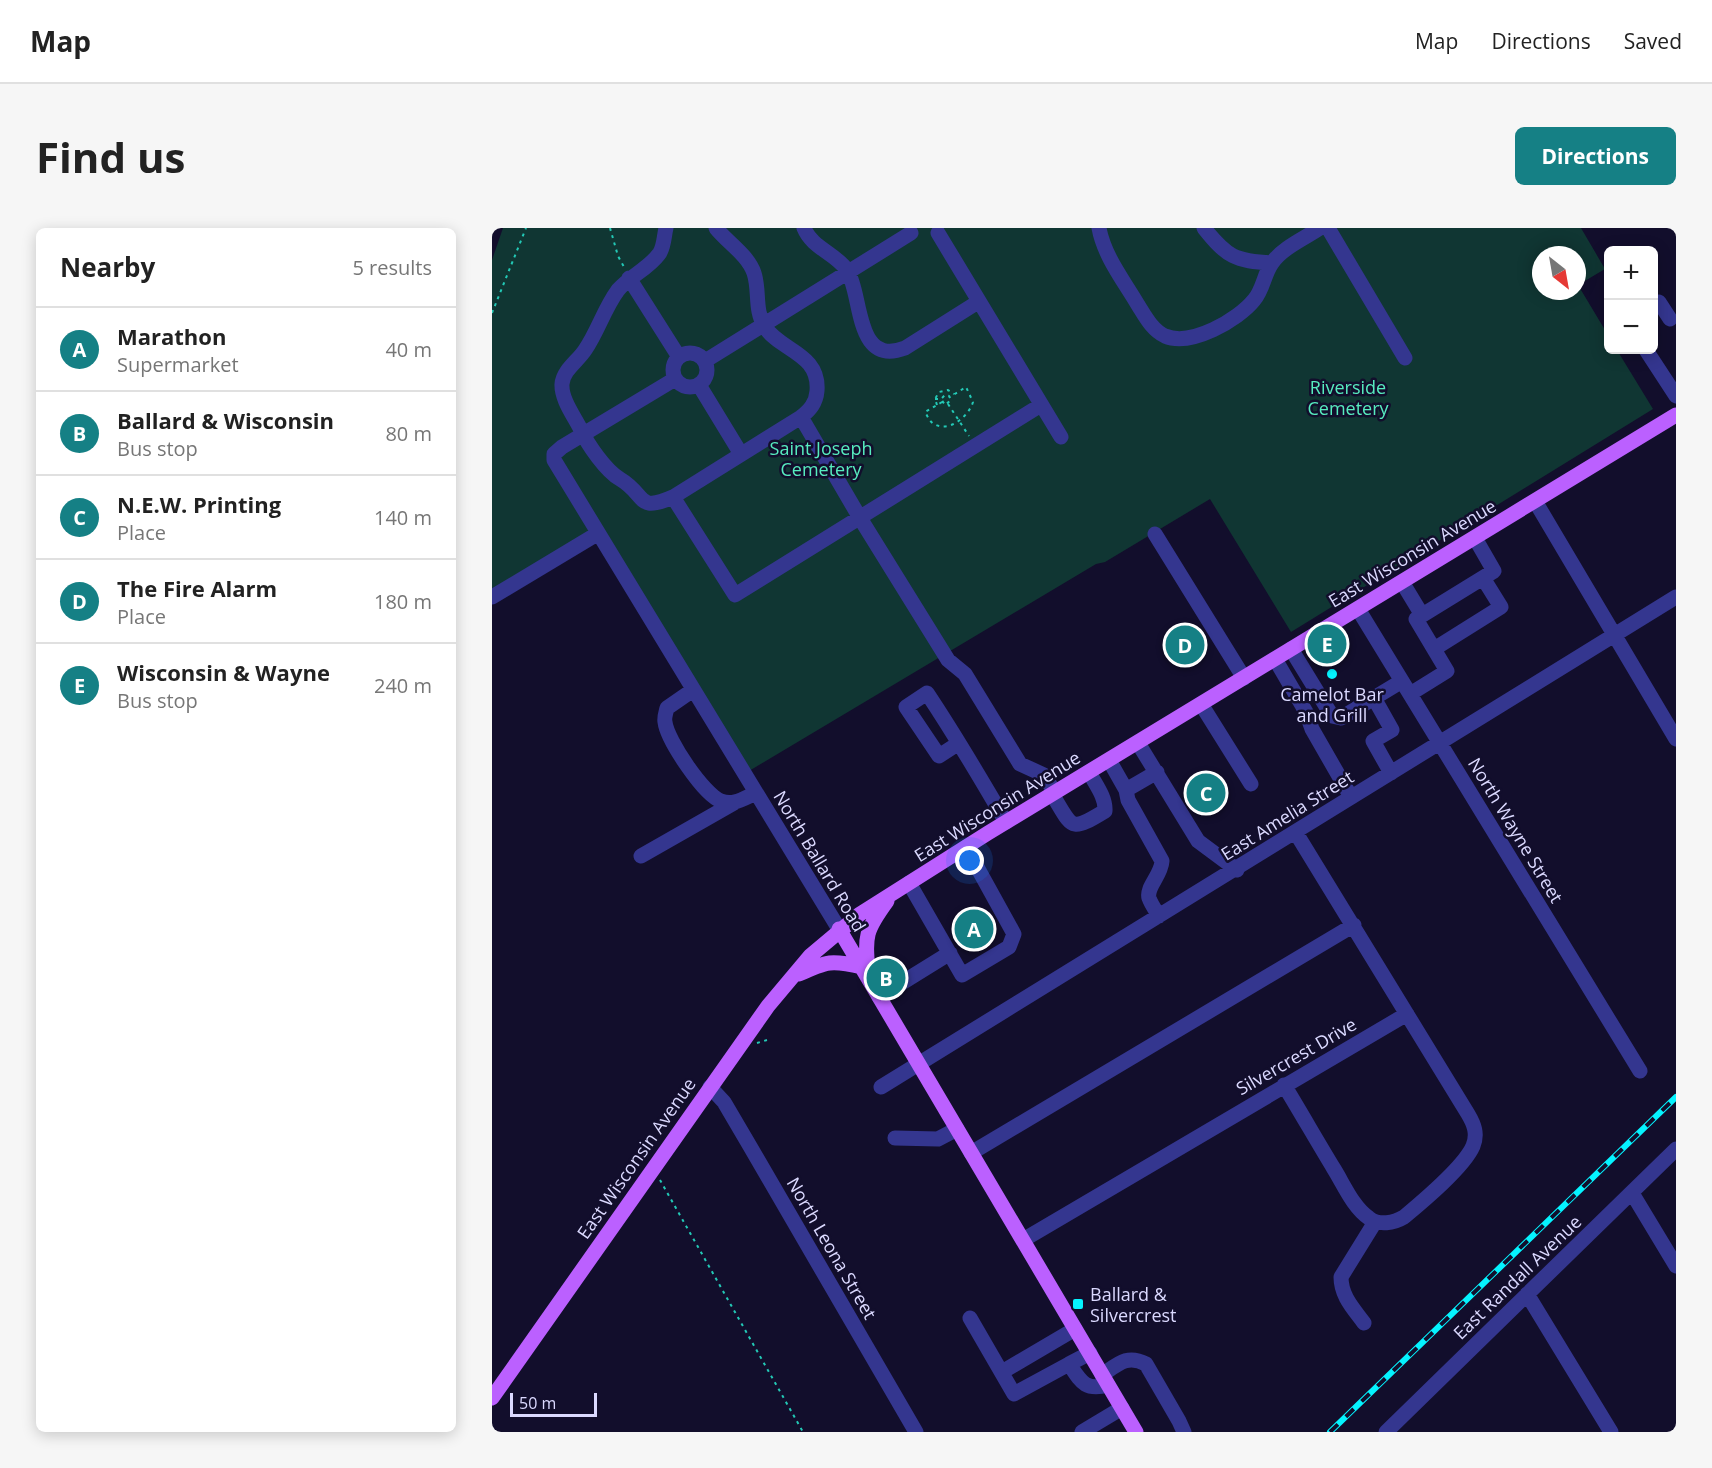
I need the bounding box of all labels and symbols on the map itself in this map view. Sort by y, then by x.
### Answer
north arrow [1532,246,1586,300]
park label: Riverside Cemetery [1307,375,1390,420]
park label: Saint Joseph Cemetery [770,436,872,481]
street label: East Wisconsin Avenue [1324,493,1500,613]
pin: D [1166,622,1204,668]
pin: E [1308,622,1346,666]
marker: Camelot Bar and Grill [1325,667,1339,681]
place label: Camelot Bar and Grill [1280,682,1384,727]
street label: East Wisconsin Avenue [909,745,1085,867]
street label: North Wayne Street [1463,753,1569,907]
street label: East Amelia Street [1216,765,1358,865]
pin: C [1186,770,1226,816]
street label: North Ballard Road [768,786,872,936]
your location [955,846,984,875]
pin: A [954,906,994,952]
pin: B [866,956,906,1000]
street label: Silvercrest Drive [1231,1012,1361,1100]
street label: East Wisconsin Avenue [571,1073,701,1243]
street label: North Leona Street [782,1173,882,1323]
street label: East Randall Avenue [1448,1210,1586,1344]
place label: Ballard & Silvercrest [1090,1282,1177,1327]
marker: Ballard & Silvercrest [1071,1297,1085,1311]
scale bar [510,1390,597,1418]

